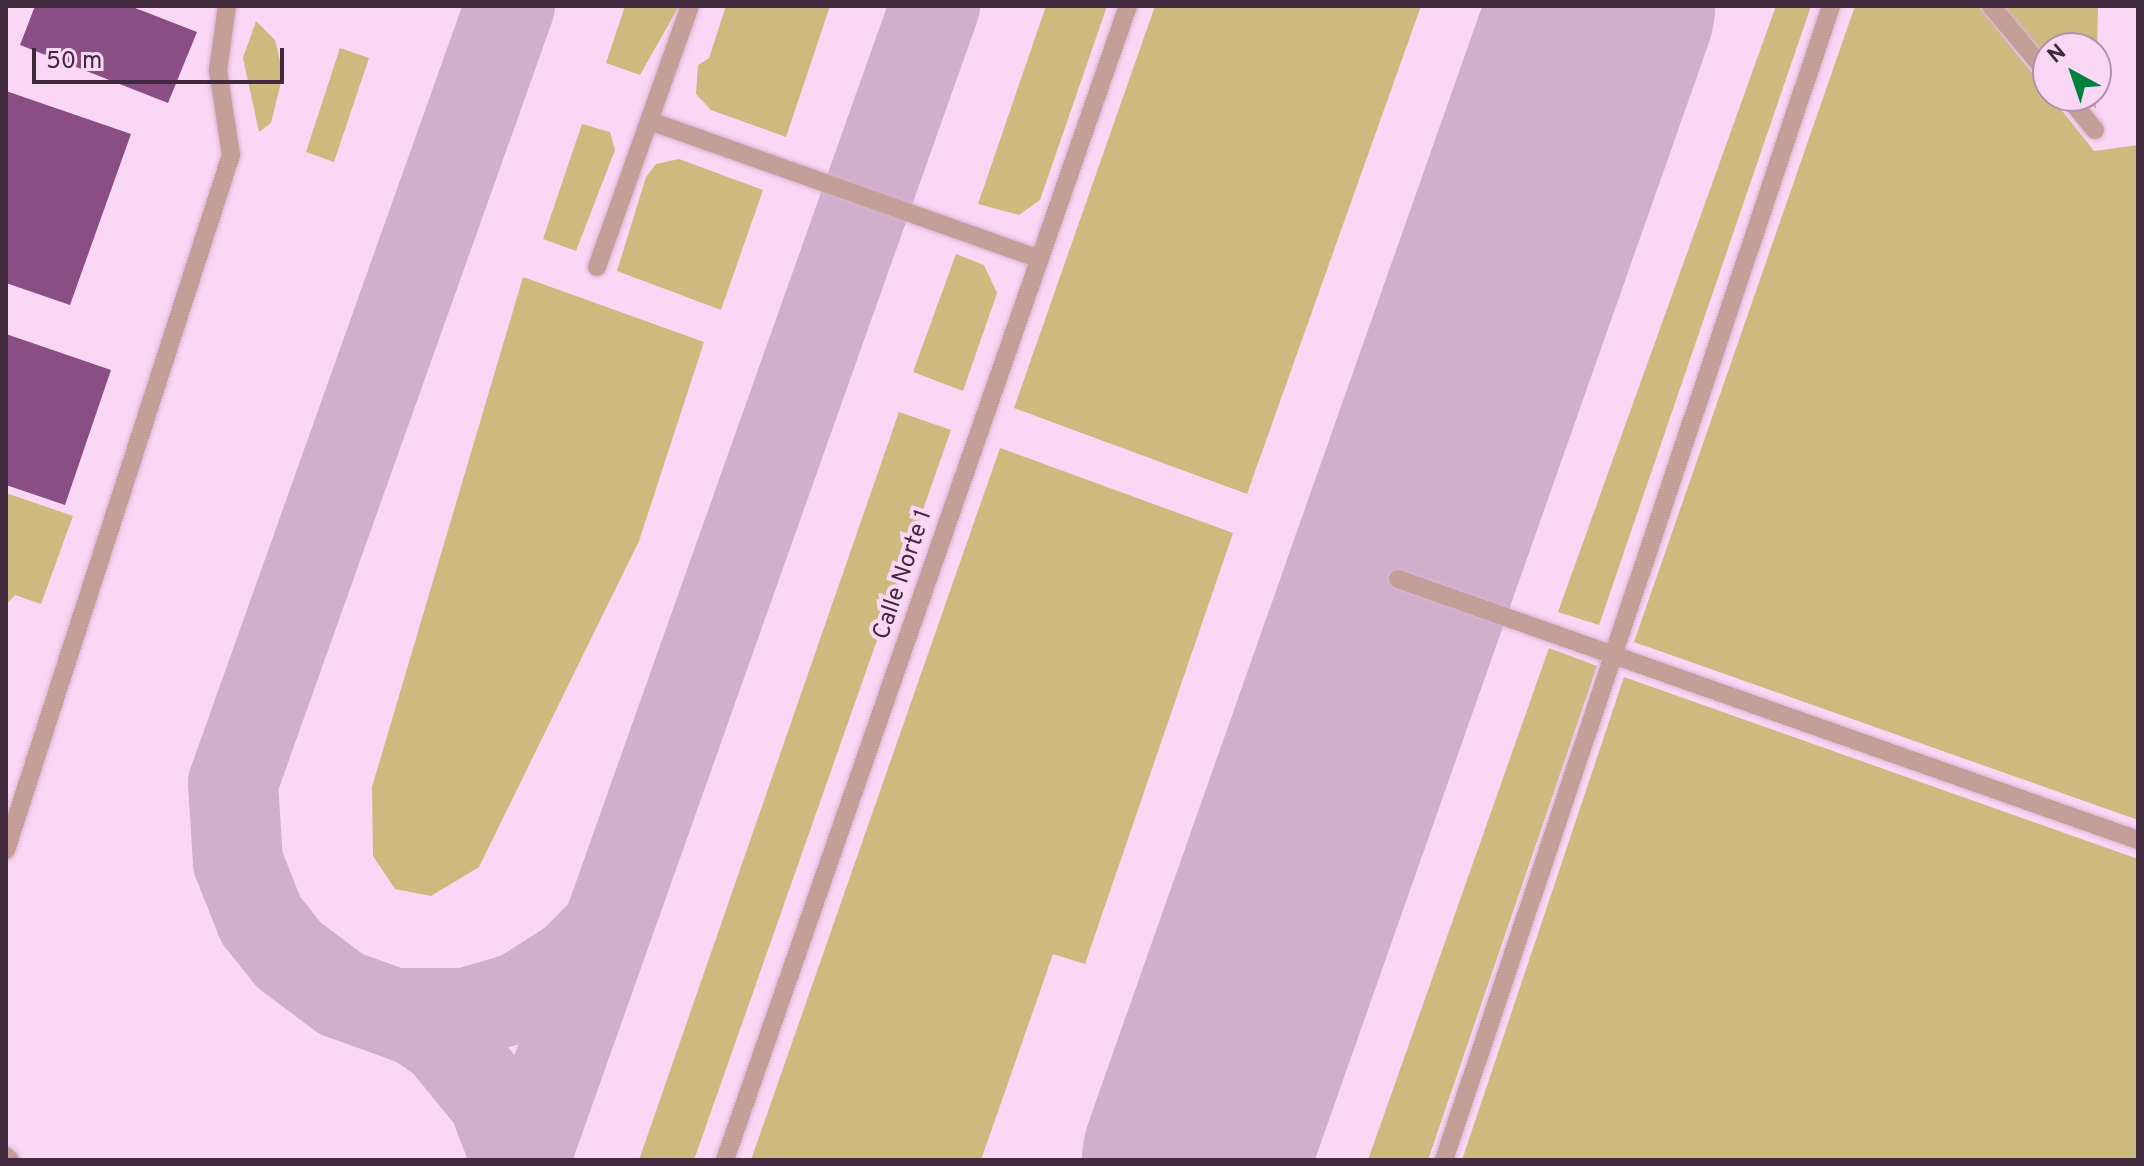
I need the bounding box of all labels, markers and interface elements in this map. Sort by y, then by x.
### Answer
scale bar [36,32,288,82]
north arrow [2032,32,2112,112]
text: N [2043,39,2072,70]
text: 50 m [46,47,102,77]
street label: Calle Norte 1 [868,506,940,644]

